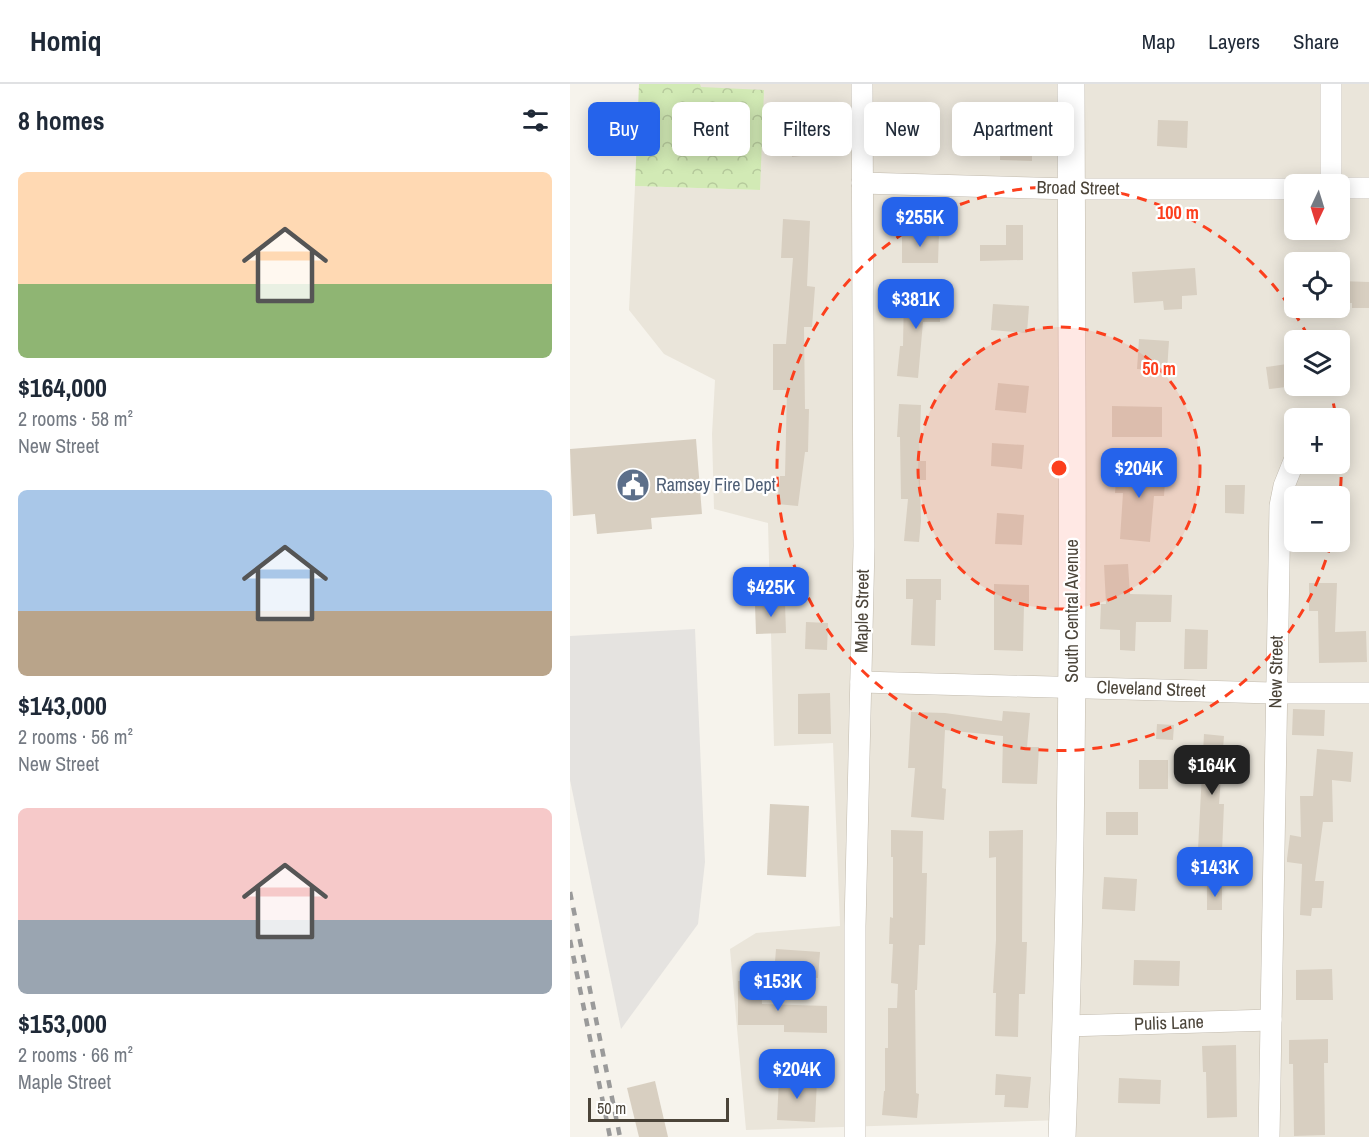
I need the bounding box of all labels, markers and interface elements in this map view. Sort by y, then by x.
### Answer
text: Homiq [30,22,101,60]
text: Map [1142,27,1175,56]
text: Layers [1208,27,1260,56]
text: Share [1293,27,1339,56]
chip: Buy [588,102,660,156]
chip: Rent [672,102,750,156]
chip: Filters [762,102,852,156]
chip: New [864,102,940,156]
chip: Apartment [952,102,1074,156]
text: 8 homes [18,103,105,138]
icon: filters [519,104,552,137]
street label: Broad Street [1036,174,1120,201]
north arrow [1284,174,1350,240]
map controls [1284,174,1350,552]
pin: $255K [878,197,962,248]
text: 100 m [1157,200,1199,225]
text: $255K [896,203,944,230]
icon: home [231,211,339,319]
button: locate [1284,252,1350,318]
pin: $381K [874,279,958,330]
text: $381K [892,285,940,312]
button: layers [1284,330,1350,396]
text: 50 m [1142,356,1176,381]
text: $164,000 [18,370,107,405]
text: 2 rooms · 58 m² [18,405,133,432]
button: + [1284,408,1350,474]
text: New Street [18,432,99,459]
pin: $204K [1097,448,1181,499]
text: $204K [1115,454,1163,481]
centre of rings [1049,458,1069,478]
public building icon: Ramsey Fire Dept [615,467,651,503]
place label: Ramsey Fire Dept [656,472,776,497]
button: − [1284,486,1350,552]
icon: home [231,529,339,637]
street label: South Central Avenue [1059,539,1084,683]
pin: $425K [729,567,813,618]
street label: Maple Street [848,569,875,653]
text: $425K [747,573,795,600]
street label: New Street [1262,635,1289,709]
street label: Cleveland Street [1096,674,1206,703]
text: $143,000 [18,688,107,723]
text: 2 rooms · 56 m² [18,723,133,750]
pin: $164K [1170,745,1254,796]
text: New Street [18,750,99,777]
text: $164K [1188,751,1236,778]
icon: home [231,847,339,955]
pin: $143K [1173,847,1257,898]
text: $143K [1191,853,1239,880]
pin: $153K [736,961,820,1012]
text: $153K [754,967,802,994]
text: $153,000 [18,1006,107,1041]
street label: Pulis Lane [1134,1009,1204,1036]
text: 2 rooms · 66 m² [18,1041,133,1068]
pin: $204K [755,1049,839,1100]
text: $204K [773,1055,821,1082]
text: Maple Street [18,1068,111,1095]
scale bar [588,1095,729,1122]
text: 50 m [597,1097,626,1119]

